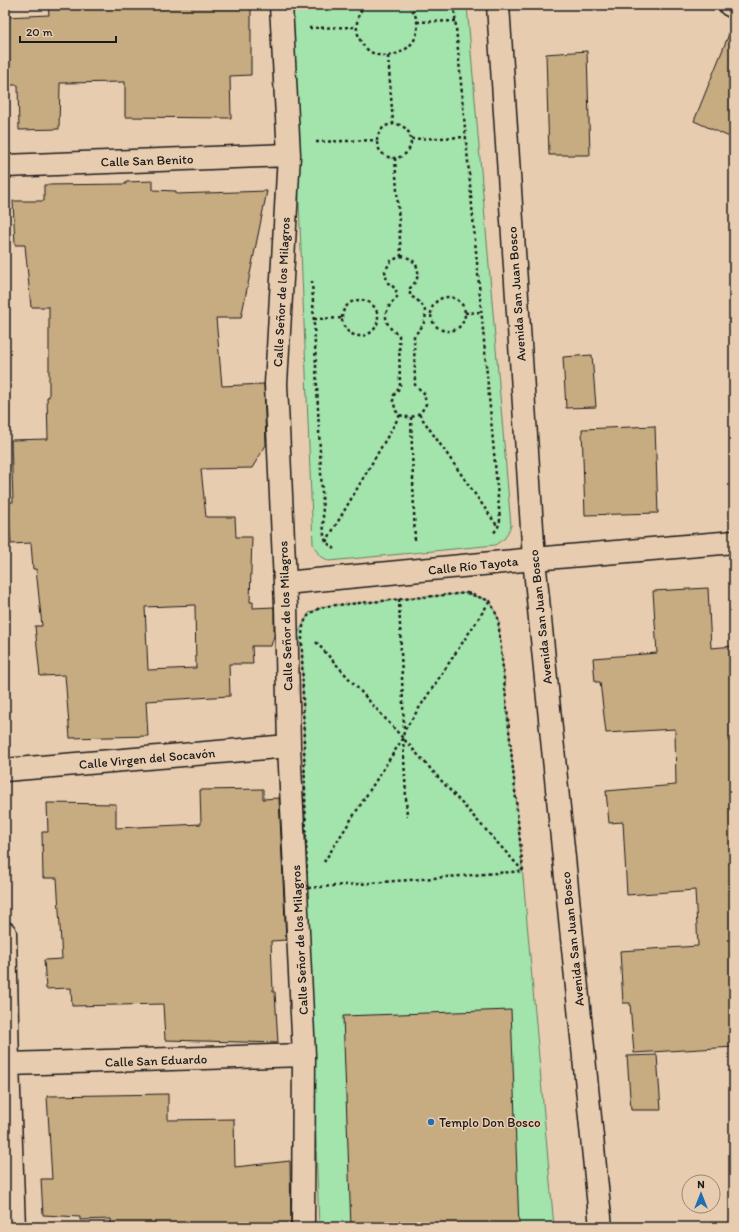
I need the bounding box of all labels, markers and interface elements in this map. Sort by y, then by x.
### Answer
scale bar [20,18,116,44]
text: 20 m [26,25,53,39]
street label: Calle San Benito [100,151,194,170]
street label: Calle Señor de los Milagros [270,216,293,367]
street label: Avenida San Juan Bosco [504,226,529,362]
street label: Calle Señor de los Milagros [275,540,296,691]
street label: Avenida San Juan Bosco [526,549,555,685]
street label: Calle Río Tayota [427,553,519,578]
street label: Calle Virgen del Socavón [78,745,217,772]
street label: Calle Señor de los Milagros [288,864,311,1015]
street label: Avenida San Juan Bosco [558,871,587,1007]
street label: Calle San Eduardo [105,1051,208,1070]
place label: Templo Don Bosco [439,1115,541,1130]
marker: Templo Don Bosco [426,1117,436,1127]
north arrow [681,1174,721,1214]
text: N [697,1178,705,1191]

